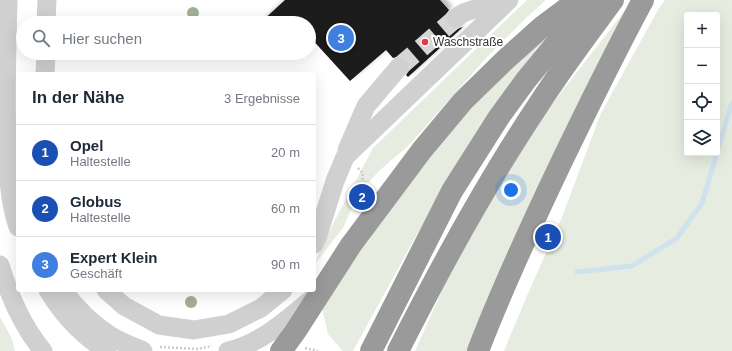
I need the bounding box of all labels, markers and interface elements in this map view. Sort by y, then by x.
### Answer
map controls [684,12,720,156]
button: + [684,12,720,48]
search box [16,16,316,60]
pin: 3 [328,23,354,53]
icon: search [30,27,52,49]
text: Hier suchen [62,30,142,47]
place label: Waschstraße [433,35,504,49]
marker: Waschstraße [420,37,430,47]
button: − [684,48,720,84]
button: locate [684,84,720,120]
text: In der Nähe [32,88,125,107]
text: 3 Ergebnisse [224,91,300,106]
button: layers [684,120,720,156]
text: Opel [70,137,103,154]
text: 1 [41,145,49,160]
text: 20 m [271,145,300,160]
text: Haltestelle [70,154,131,169]
your location [501,180,521,200]
pin: 2 [349,182,375,212]
text: Globus [70,193,122,210]
text: 2 [41,201,49,216]
text: 60 m [271,201,300,216]
text: Haltestelle [70,210,131,225]
pin: 1 [535,222,561,252]
text: Expert Klein [70,249,158,266]
text: 3 [41,257,49,272]
text: 90 m [271,257,300,272]
text: Geschäft [70,266,122,281]

